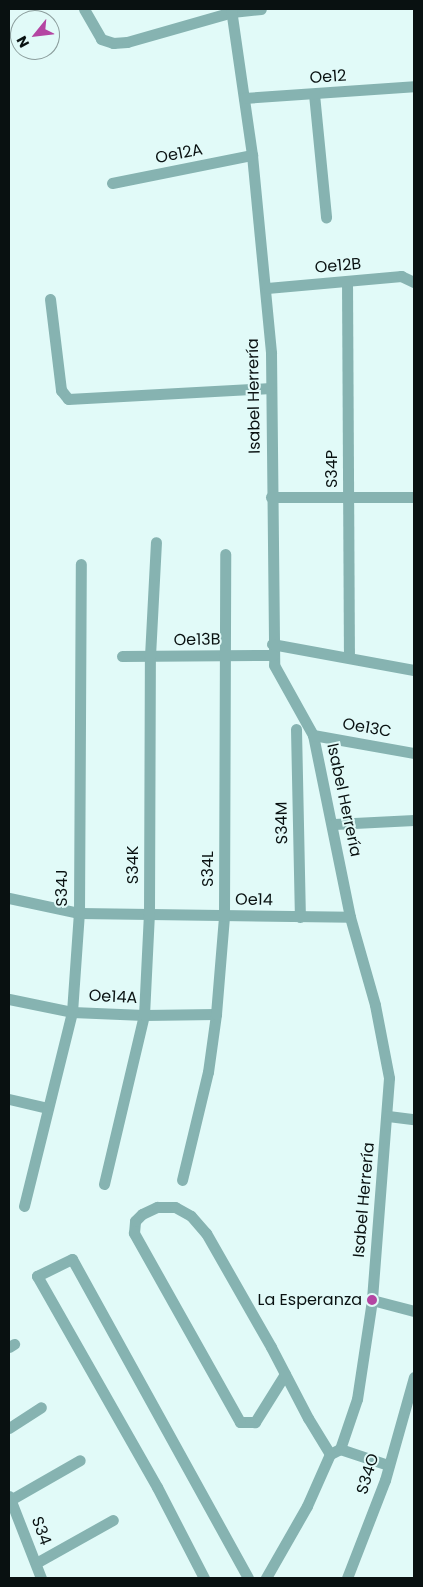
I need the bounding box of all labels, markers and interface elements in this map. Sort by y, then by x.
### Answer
north arrow [10,10,60,60]
text: N [11,32,34,51]
street label: Oe12 [309,66,347,88]
street label: Oe12A [154,140,204,168]
street label: Oe12B [314,254,362,278]
street label: Isabel Herrería [243,338,265,454]
street label: S34P [322,450,342,488]
street label: Oe13B [173,630,221,650]
street label: Oe13C [341,714,393,742]
street label: Isabel Herrería [323,741,365,859]
street label: S34M [272,802,292,844]
street label: S34K [123,846,143,884]
street label: S34L [198,851,218,887]
street label: S34J [52,869,72,907]
street label: Oe14 [235,890,273,910]
street label: Oe14A [88,986,138,1008]
street label: Isabel Herrería [349,1142,379,1258]
place label: La Esperanza [258,1290,362,1310]
marker: La Esperanza [366,1294,378,1306]
street label: S34O [353,1451,383,1497]
street label: S34 [27,1514,55,1548]

